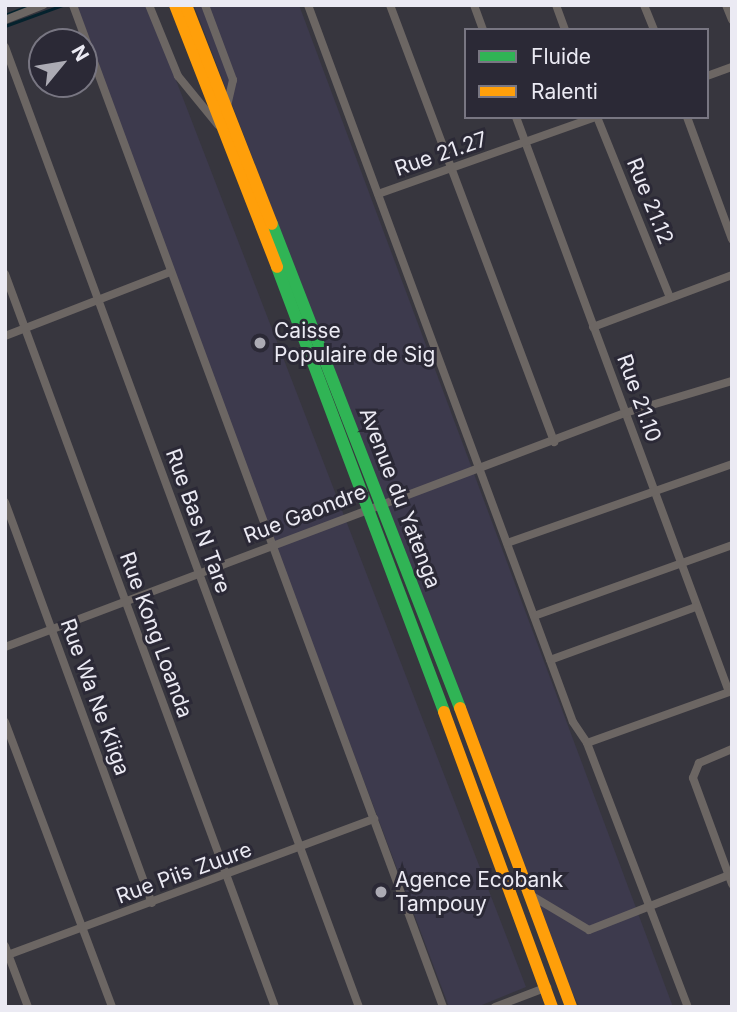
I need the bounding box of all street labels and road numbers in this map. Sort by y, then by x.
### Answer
street label: Rue 21.27 [391,126,491,182]
street label: Rue 21.12 [621,154,679,248]
street label: Rue 21.10 [612,351,666,445]
street label: Avenue du Yatenga [354,404,446,592]
street label: Rue Bas N Tare [160,445,236,597]
street label: Rue Gaondre [240,479,370,549]
street label: Rue Kong Loanda [114,549,198,721]
street label: Rue Wa Ne Kiiga [55,615,135,779]
street label: Rue Piis Zuure [113,837,255,909]

